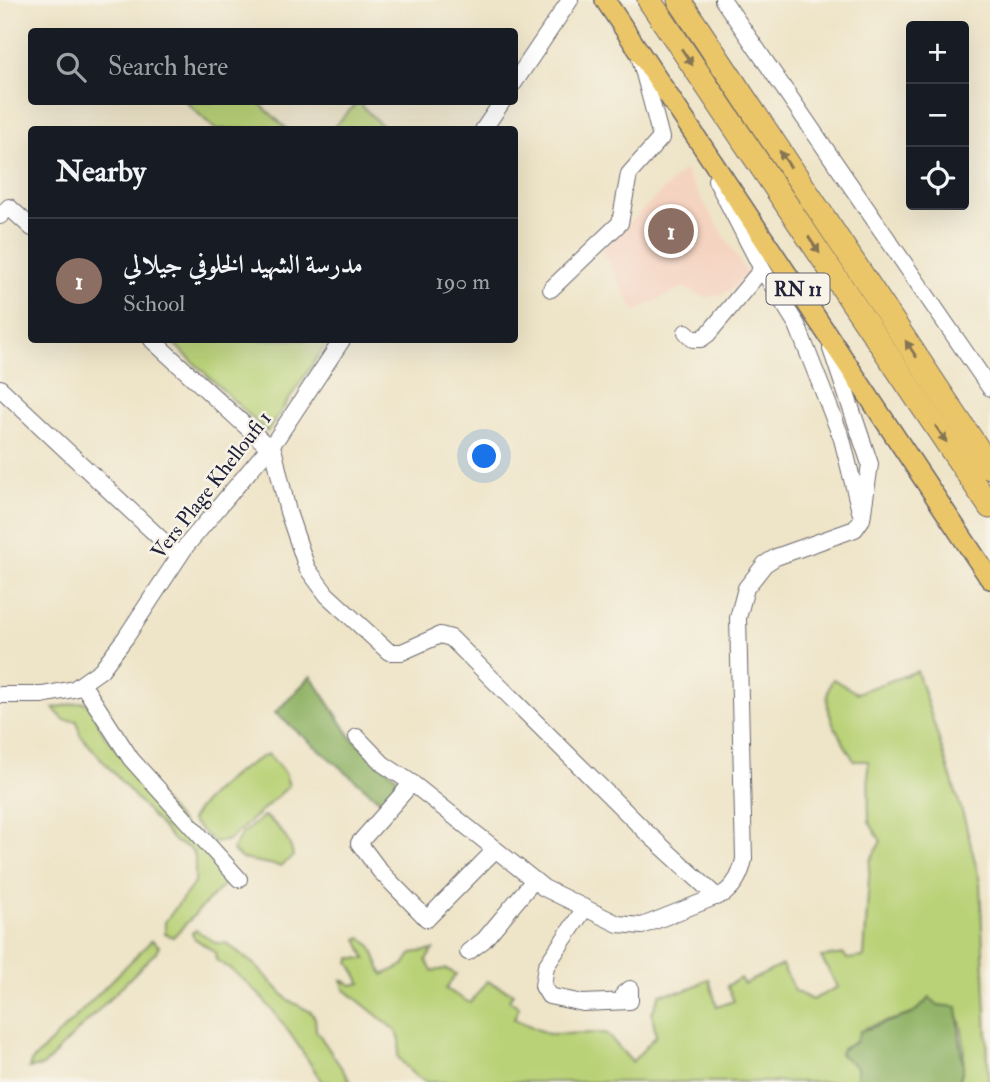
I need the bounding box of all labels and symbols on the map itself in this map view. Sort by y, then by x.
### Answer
one-way arrow [680,47,693,66]
one-way arrow [779,150,792,169]
pin: 1 [648,205,694,257]
one-way arrow [807,236,820,255]
road number: RN 11 [766,274,830,304]
one-way arrow [905,339,918,359]
street label: Vers Plage Khelloufi 1 [145,406,278,565]
one-way arrow [934,425,948,443]
your location [467,439,501,473]

